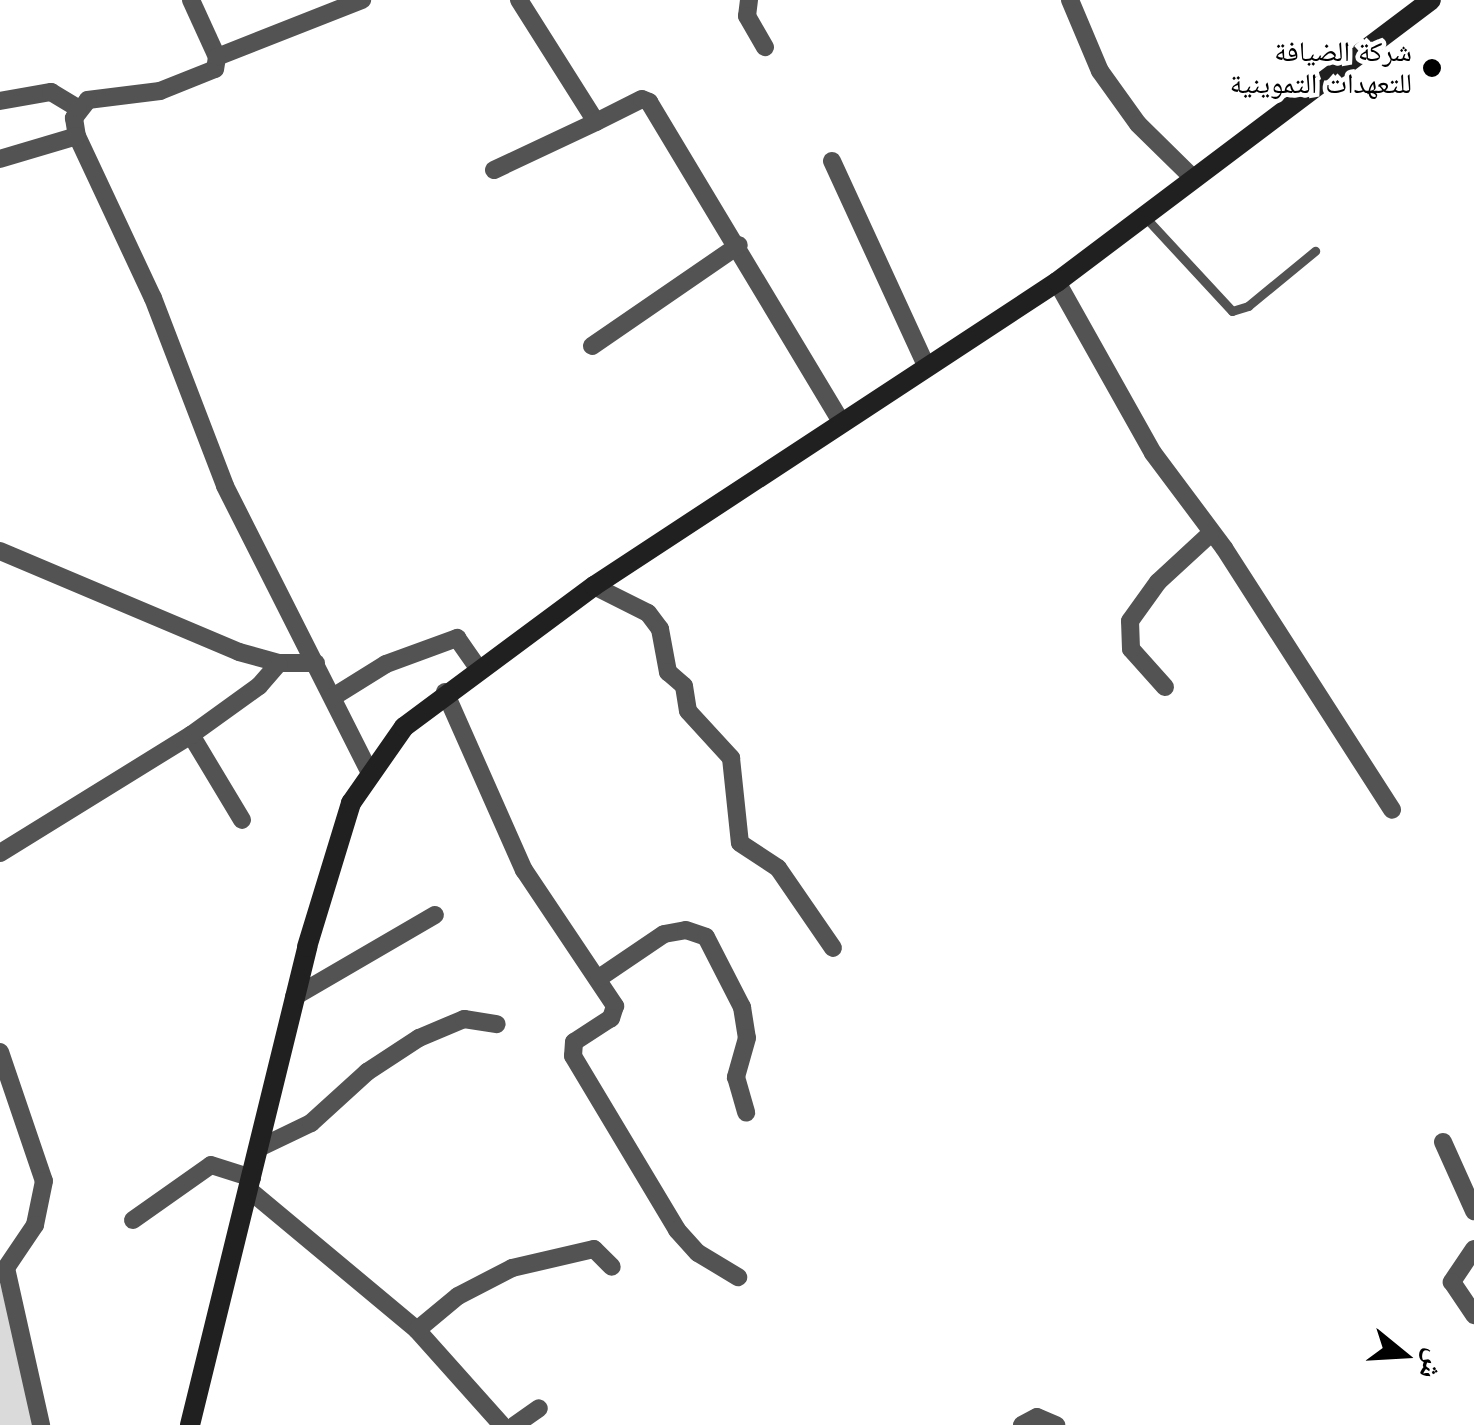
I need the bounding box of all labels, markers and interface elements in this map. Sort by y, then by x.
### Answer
place label: شركة الضيافة للتعهدات التموينية [1230,35,1412,101]
marker: شركة الضيافة للتعهدات التموينية [1421,57,1443,79]
north arrow [1354,1305,1454,1405]
text: ش [1414,1346,1452,1383]

